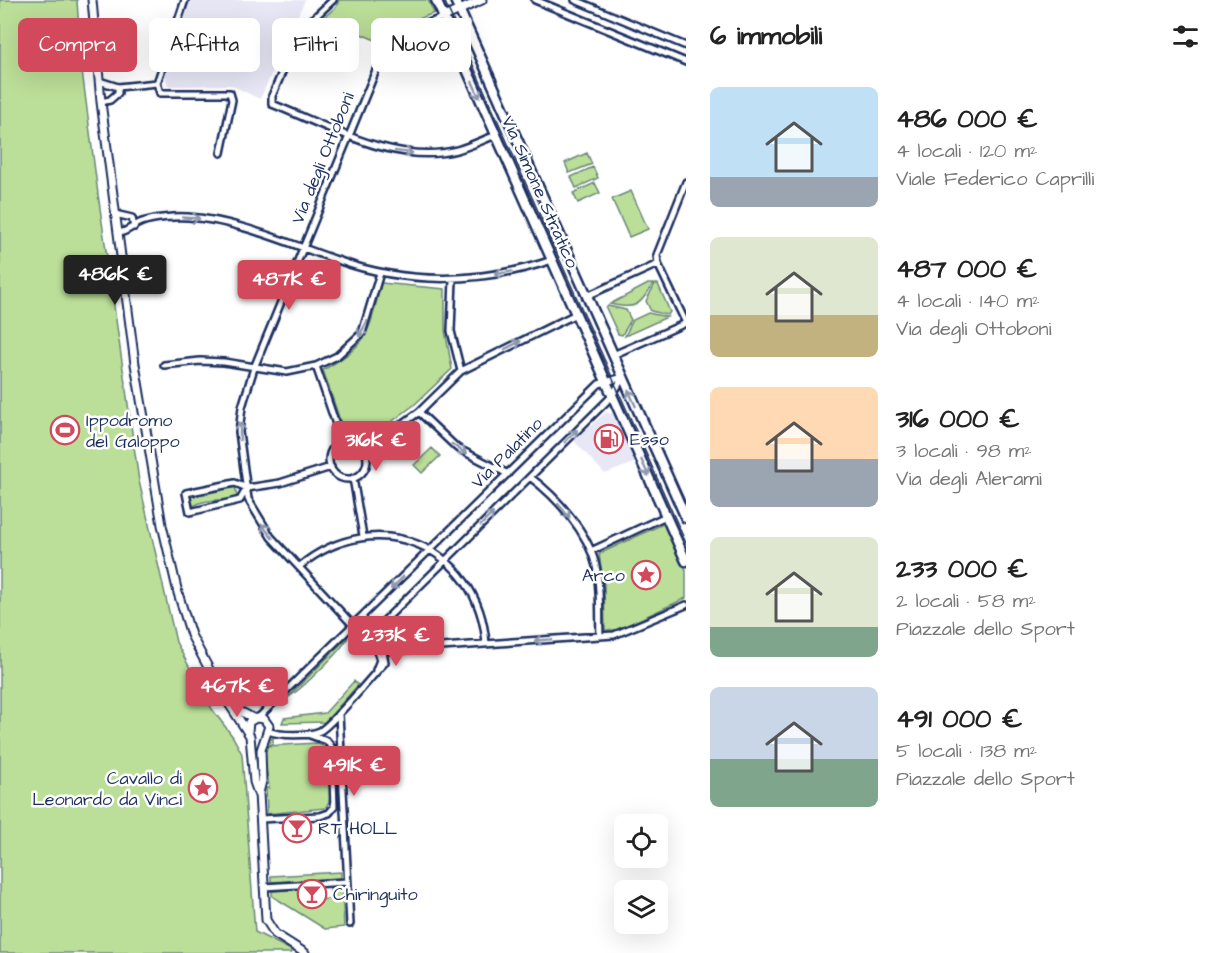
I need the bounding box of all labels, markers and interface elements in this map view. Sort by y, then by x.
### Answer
chip: Compra [18,18,137,72]
chip: Affitta [149,18,260,72]
chip: Filtri [272,18,359,72]
chip: Nuovo [371,18,471,72]
text: 6 immobili [710,18,822,54]
icon: filters [1169,20,1202,53]
one-way arrow [471,80,482,98]
street label: Via degli Ottoboni [285,88,362,228]
text: 486 000 € [896,101,1038,137]
icon: home [758,111,830,183]
street label: Via Simone Stratico [495,112,585,272]
text: 4 locali · 120 m² [896,137,1038,165]
one-way arrow [394,147,414,158]
text: Viale Federico Caprilli [896,165,1094,193]
one-way arrow [180,213,200,224]
text: 487 000 € [896,251,1037,287]
pin: 486K € [66,255,164,306]
text: 486K € [77,260,153,288]
pin: 487K € [240,260,338,311]
icon: home [758,261,830,333]
text: 487K € [252,265,326,293]
one-way arrow [494,268,513,279]
text: 4 locali · 140 m² [896,287,1040,315]
text: Via degli Ottoboni [896,315,1052,343]
one-way arrow [357,319,368,337]
one-way arrow [504,339,522,351]
one-way arrow [626,389,638,407]
text: 316 000 € [896,401,1020,437]
place label: Ippodromo del Galoppo [86,408,180,454]
icon: home [758,411,830,483]
street label: Via Palatino [466,412,548,494]
sports icon: Ippodromo del Galoppo [49,414,81,446]
one-way arrow [234,421,246,441]
pin: 316K € [327,421,425,472]
fuel station icon: Esso [593,423,625,455]
text: 316K € [345,426,407,454]
place label: Esso [630,427,669,452]
one-way arrow [564,429,578,444]
text: 3 locali · 98 m² [896,437,1032,465]
one-way arrow [450,443,467,455]
one-way arrow [639,459,651,477]
text: Via degli Alerami [896,465,1042,493]
one-way arrow [557,503,571,518]
one-way arrow [480,512,495,527]
one-way arrow [261,523,274,539]
text: 233 000 € [896,551,1028,587]
place icon: Arco [630,559,662,591]
icon: home [758,561,830,633]
place label: Arco [582,563,625,588]
one-way arrow [390,576,405,591]
text: 2 locali · 58 m² [896,587,1036,615]
text: Piazzale dello Sport [896,615,1075,643]
pin: 233K € [347,616,445,667]
text: 233K € [362,621,430,649]
one-way arrow [533,635,553,646]
pin: 467K € [188,667,286,718]
text: 467K € [200,672,274,700]
text: 491 000 € [896,701,1023,737]
icon: home [758,711,830,783]
text: 5 locali · 138 m² [896,737,1037,765]
pin: 491K € [305,746,403,797]
text: 491K € [322,751,386,779]
text: Piazzale dello Sport [896,765,1075,793]
place label: Cavallo di Leonardo da Vinci [32,766,182,812]
place icon: Cavallo di Leonardo da Vinci [187,772,219,804]
bar icon: RT HOLL [281,812,313,844]
map controls [614,814,668,934]
button: locate [614,814,668,868]
place label: RT HOLL [318,816,398,841]
bar icon: Chiringuito [296,878,328,910]
button: layers [614,880,668,934]
place label: Chiringuito [333,882,418,908]

